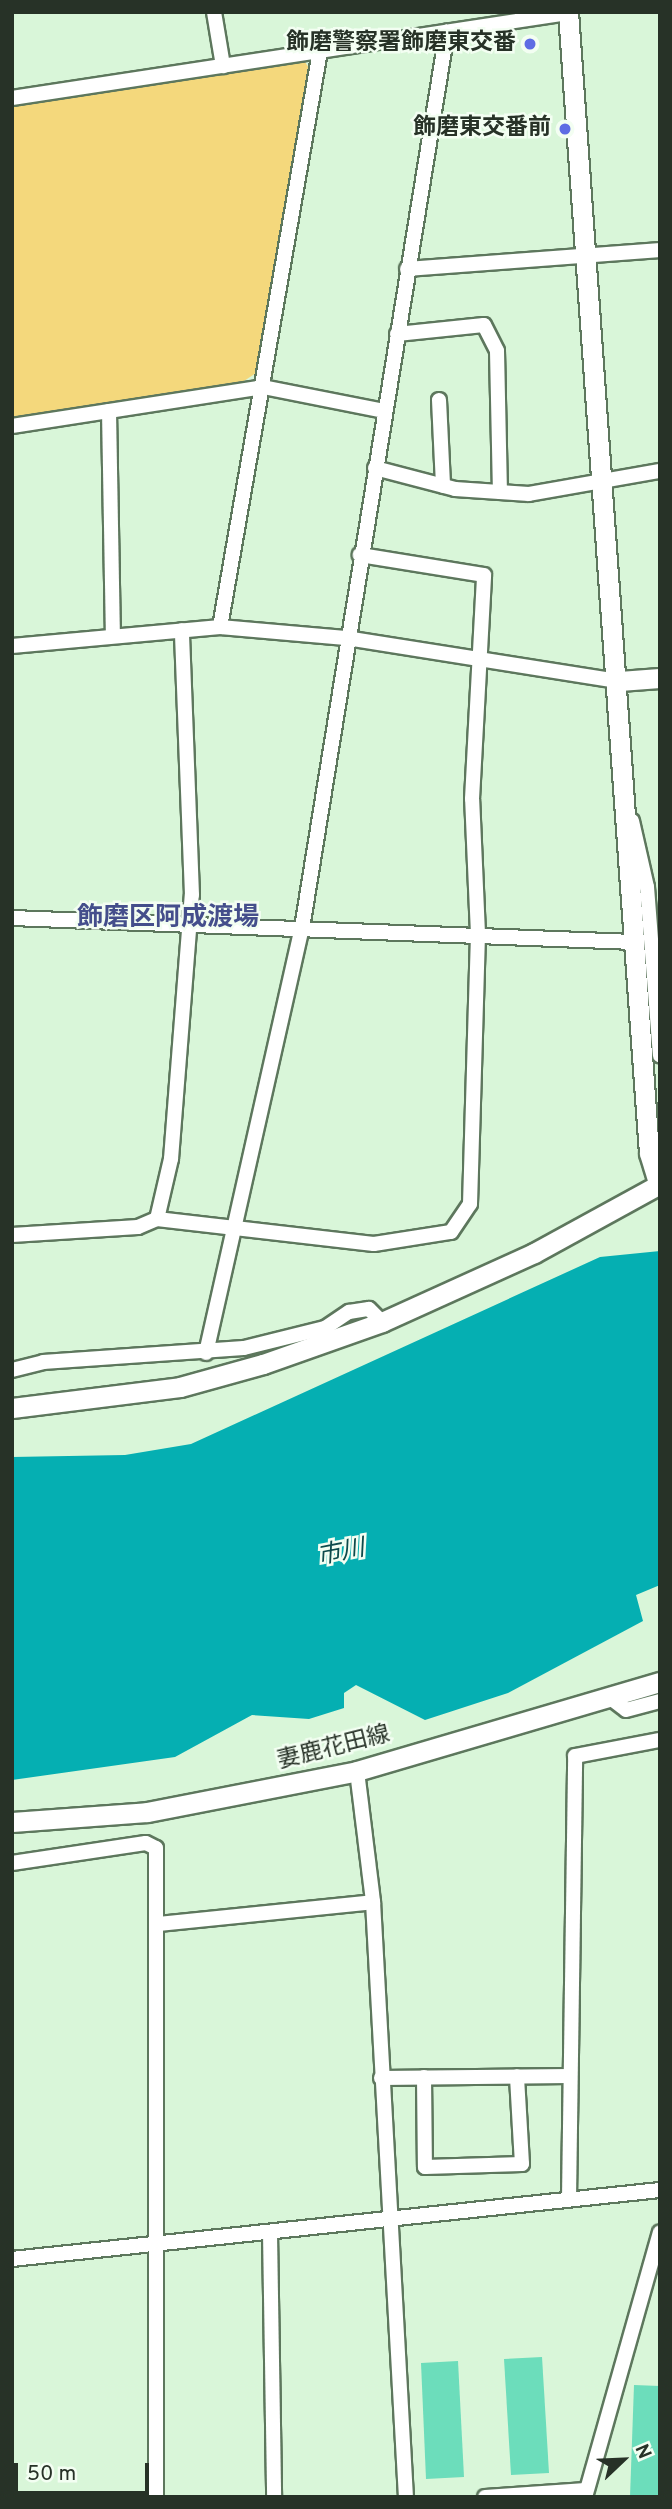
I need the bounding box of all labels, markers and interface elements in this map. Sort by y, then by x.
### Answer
place label: 飾磨警察署飾磨東交番 [286,30,516,58]
marker: 飾磨警察署飾磨東交番 [522,36,538,52]
place label: 飾磨東交番前 [413,115,551,143]
marker: 飾磨東交番前 [557,121,573,137]
district label: 飾磨区阿成渡場 [77,903,259,935]
water label: 市川 [315,1535,367,1573]
street label: 妻鹿花田線 [275,1722,393,1776]
north arrow [588,2425,658,2495]
text: N [629,2441,656,2463]
scale bar [18,2450,152,2494]
text: 50 m [27,2461,76,2488]

